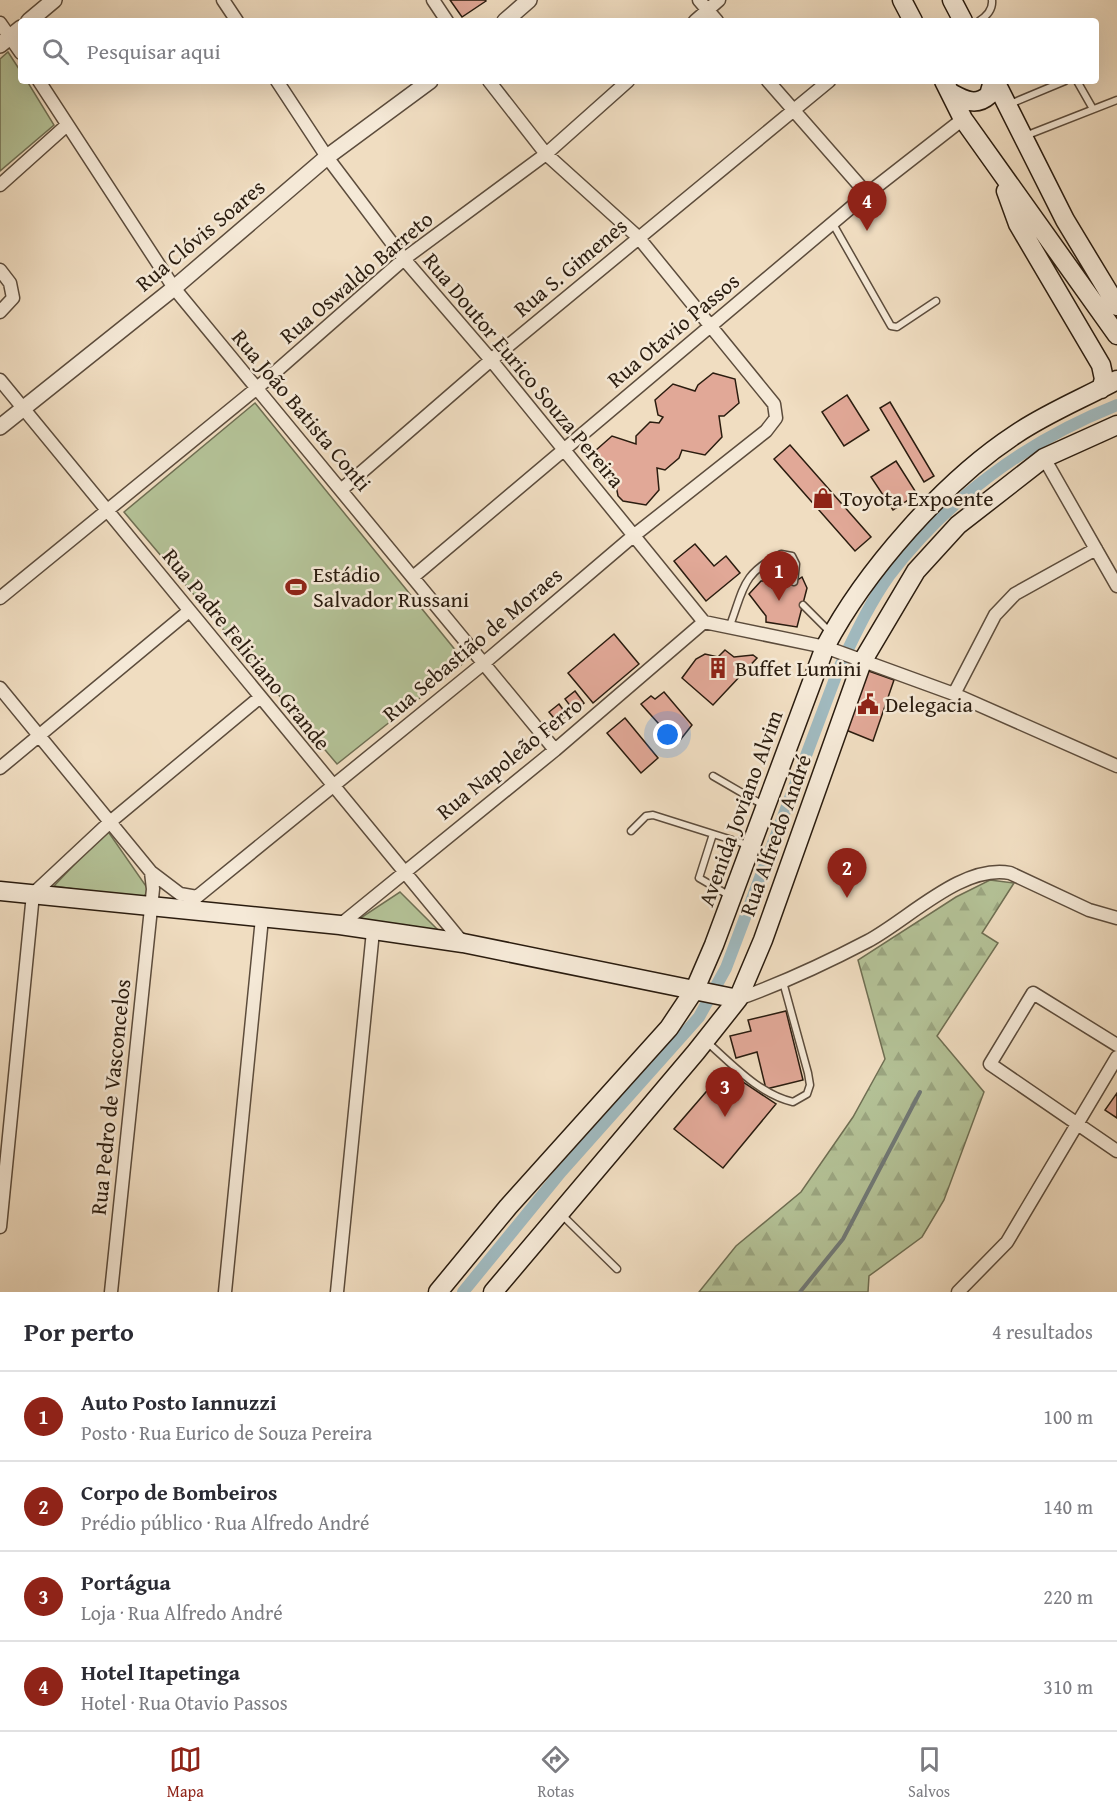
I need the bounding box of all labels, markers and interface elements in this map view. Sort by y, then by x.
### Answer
search box [18,18,1099,84]
icon: search [39,35,72,68]
text: Pesquisar aqui [87,35,221,67]
street label: Rua Clóvis Soares [128,171,272,299]
pin: 4 [848,182,886,231]
street label: Rua Oswaldo Barreto [272,203,440,351]
street label: Rua S. Gimenes [506,210,634,324]
street label: Rua Doutor Eurico Souza Pereira [416,245,633,495]
street label: Rua Otavio Passos [600,265,746,395]
street label: Rua João Batista Conti [225,322,379,498]
place label: Toyota Expoente [840,482,994,514]
shop icon: Toyota Expoente [811,486,835,510]
street label: Rua Padre Feliciano Grande [155,541,339,757]
pin: 1 [760,552,798,601]
place label: Estádio Salvador Russani [313,558,469,615]
street label: Rua Sebastião de Moraes [375,559,569,729]
sports icon: Estádio Salvador Russani [284,575,308,599]
place label: Buffet Lumini [735,652,862,684]
building icon: Buffet Lumini [706,656,730,680]
place label: Delegacia [885,688,973,720]
street label: Rua Napoleão Ferro [429,689,589,827]
public building icon: Delegacia [856,692,880,716]
street label: Avenida Joviano Alvim [690,705,790,911]
your location [653,720,682,749]
street label: Rua Alfredo André [731,750,819,920]
pin: 2 [828,848,866,898]
street label: Rua Pedro de Vasconcelos [82,977,138,1217]
pin: 3 [706,1068,744,1117]
text: Por perto [24,1312,134,1351]
text: 4 resultados [992,1317,1093,1346]
text: Auto Posto Iannuzzi [81,1386,277,1418]
text: 1 [38,1402,49,1431]
text: 100 m [1043,1402,1093,1431]
text: Posto · Rua Eurico de Souza Pereira [81,1418,372,1447]
text: Corpo de Bombeiros [81,1476,277,1508]
text: 2 [38,1492,49,1521]
text: 140 m [1043,1492,1093,1521]
text: Prédio público · Rua Alfredo André [81,1508,369,1537]
text: Portágua [81,1566,171,1598]
text: 3 [38,1582,49,1611]
text: 220 m [1043,1582,1093,1611]
text: Loja · Rua Alfredo André [81,1598,283,1627]
text: Hotel Itapetinga [81,1656,240,1688]
text: 4 [38,1672,49,1701]
text: 310 m [1043,1672,1093,1701]
text: Hotel · Rua Otavio Passos [81,1688,288,1717]
tab: Mapa [167,1743,204,1803]
tab: Rotas [537,1743,574,1803]
tab: Salvos [908,1743,950,1803]

